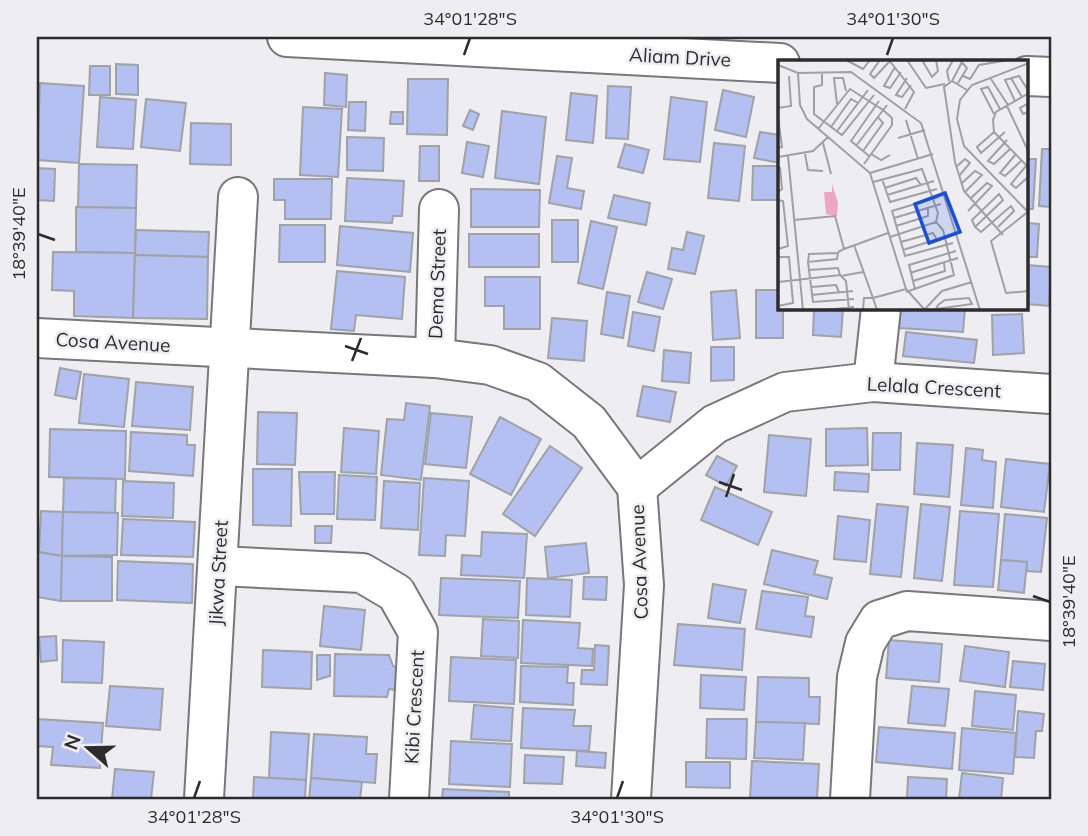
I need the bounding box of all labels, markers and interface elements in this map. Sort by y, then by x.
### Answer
text: 34°01'28"S [423,7,517,30]
text: 34°01'30"S [846,7,940,30]
street label: Aliam Drive [628,42,732,72]
inset map [778,60,1028,310]
text: 18°39'40"E [7,187,30,281]
street label: Dema Street [423,228,451,339]
street label: Cosa Avenue [55,327,171,357]
street label: Lelala Crescent [866,372,1002,403]
street label: Cosa Avenue [625,504,653,620]
street label: Jikwa Street [203,519,233,626]
text: 18°39'40"E [1057,555,1080,649]
street label: Kibi Crescent [399,649,429,765]
north arrow [52,714,122,784]
text: N [58,731,86,753]
text: 34°01'28"S [147,805,241,828]
text: 34°01'30"S [570,805,664,828]

